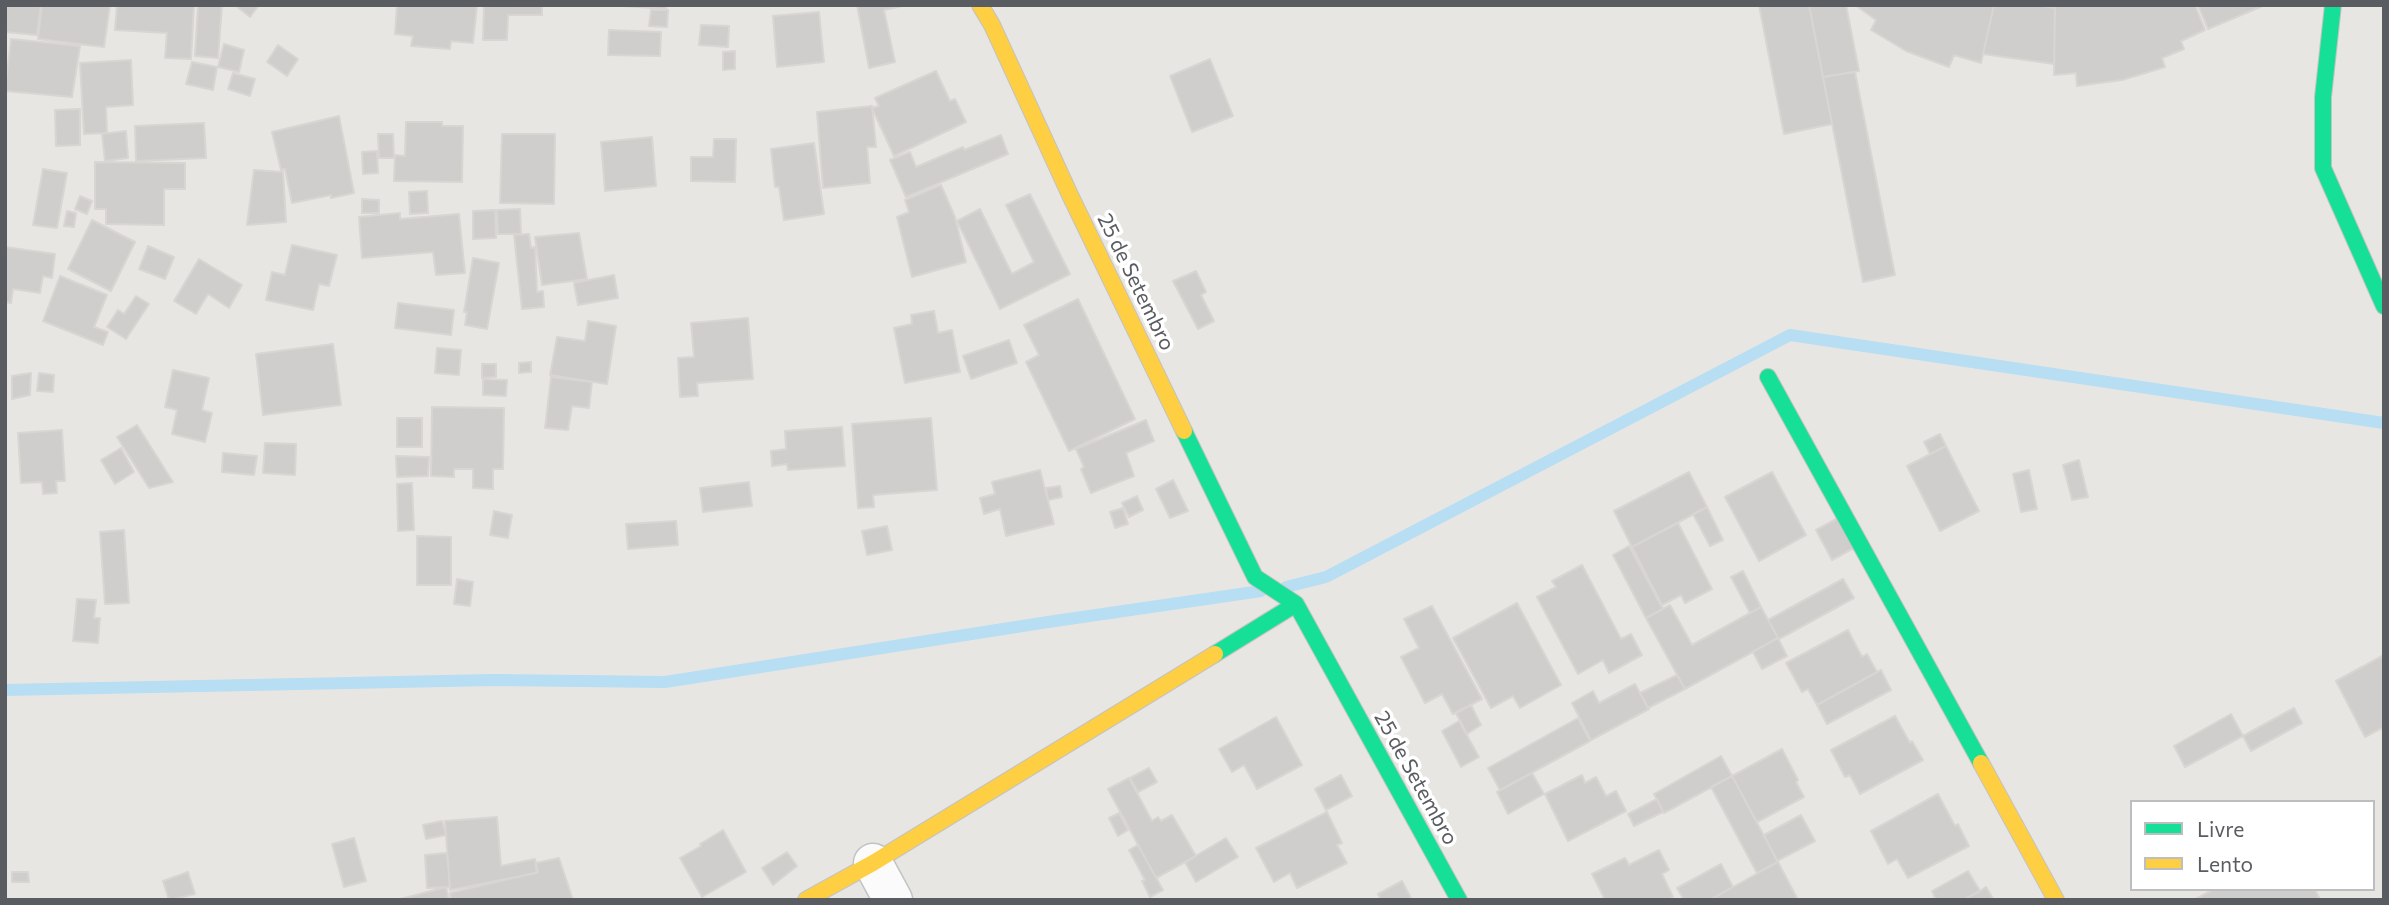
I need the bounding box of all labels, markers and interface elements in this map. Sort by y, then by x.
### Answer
street label: 25 de Setembro [1092,209,1180,355]
street label: 25 de Setembro [1369,707,1463,849]
legend [2130,800,2375,891]
text: Livre [2197,816,2244,841]
text: Lento [2197,851,2253,876]

